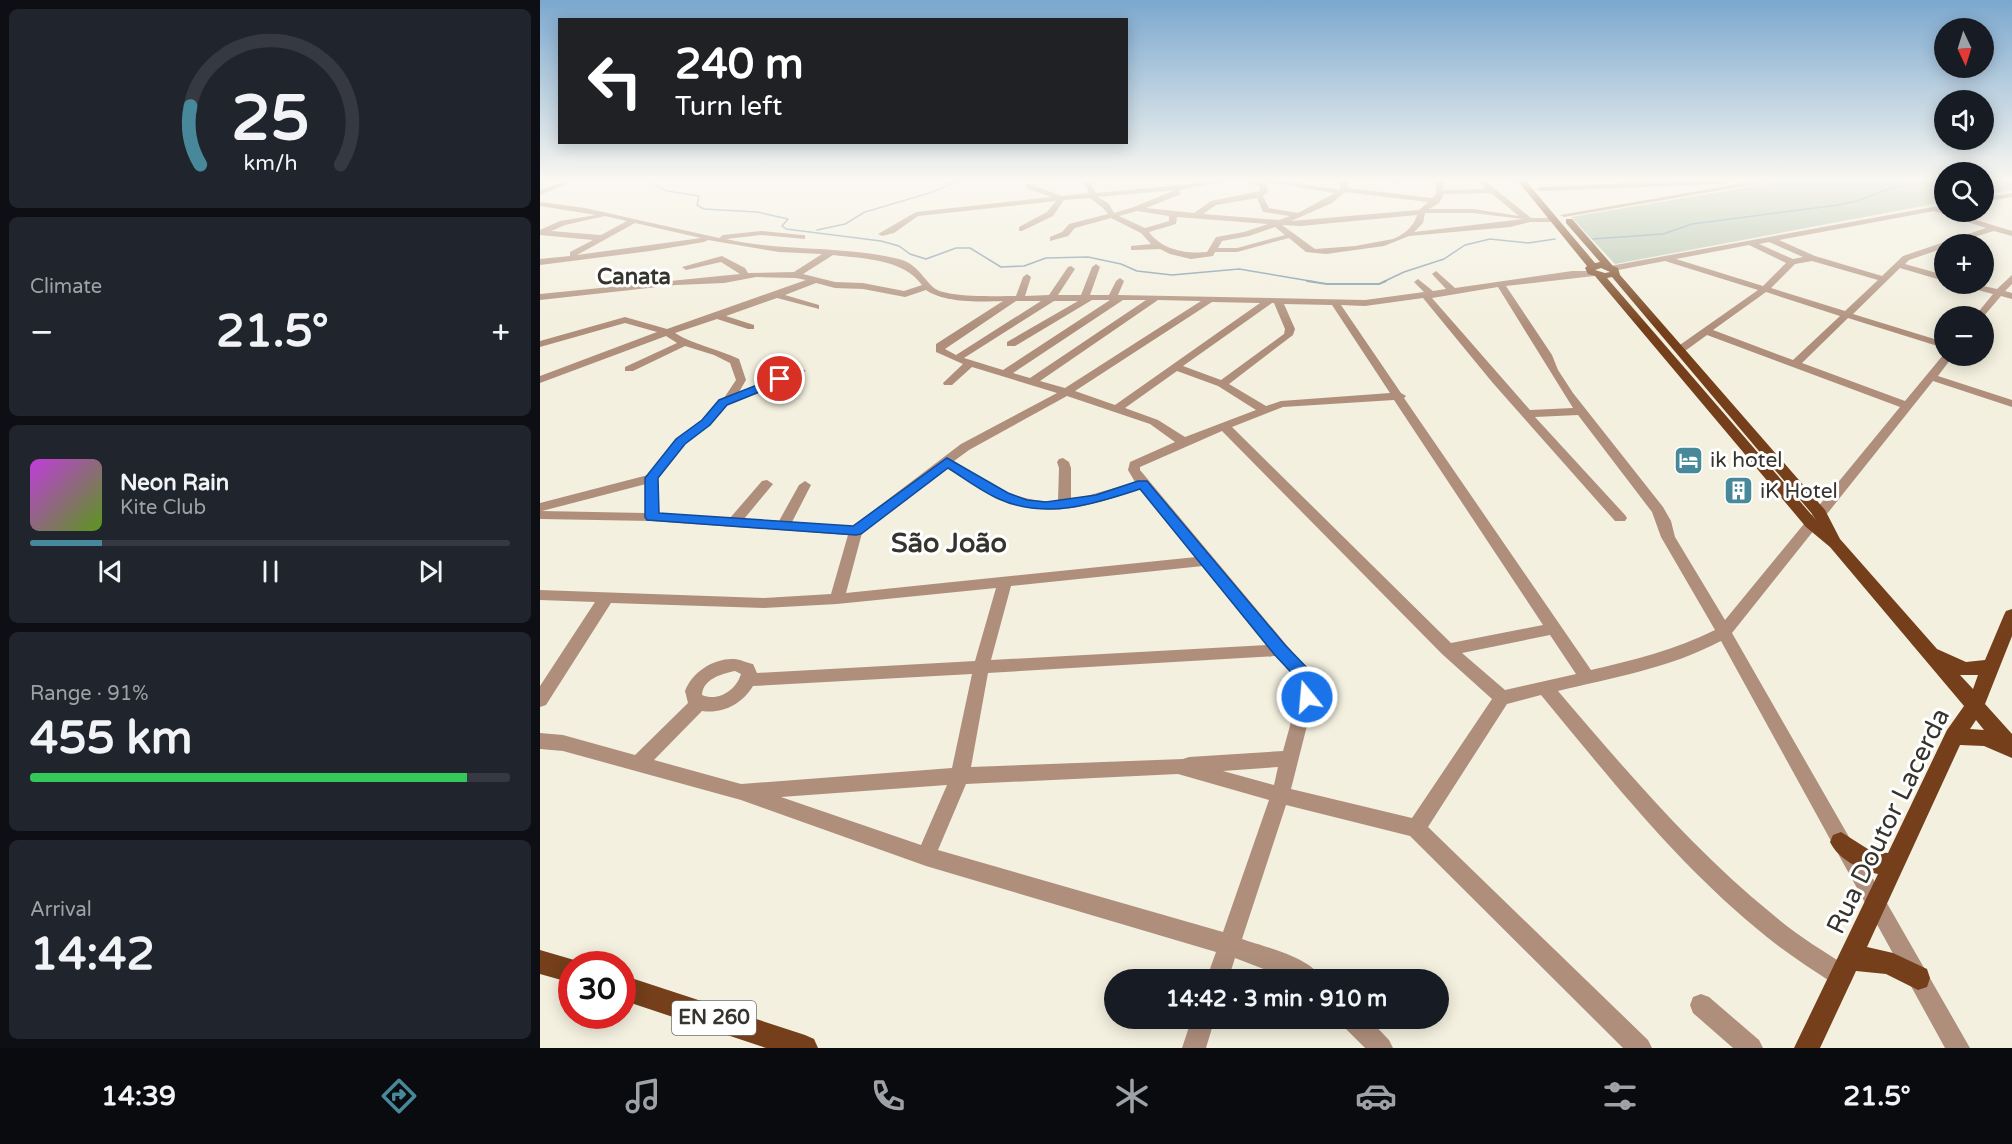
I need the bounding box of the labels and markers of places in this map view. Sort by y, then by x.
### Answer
pin [754,353,805,404]
hotel icon: ik hotel [1673,444,1705,476]
place label: ik hotel [1710,448,1783,473]
building icon: iK Hotel [1723,475,1755,507]
place label: iK Hotel [1760,479,1838,504]

